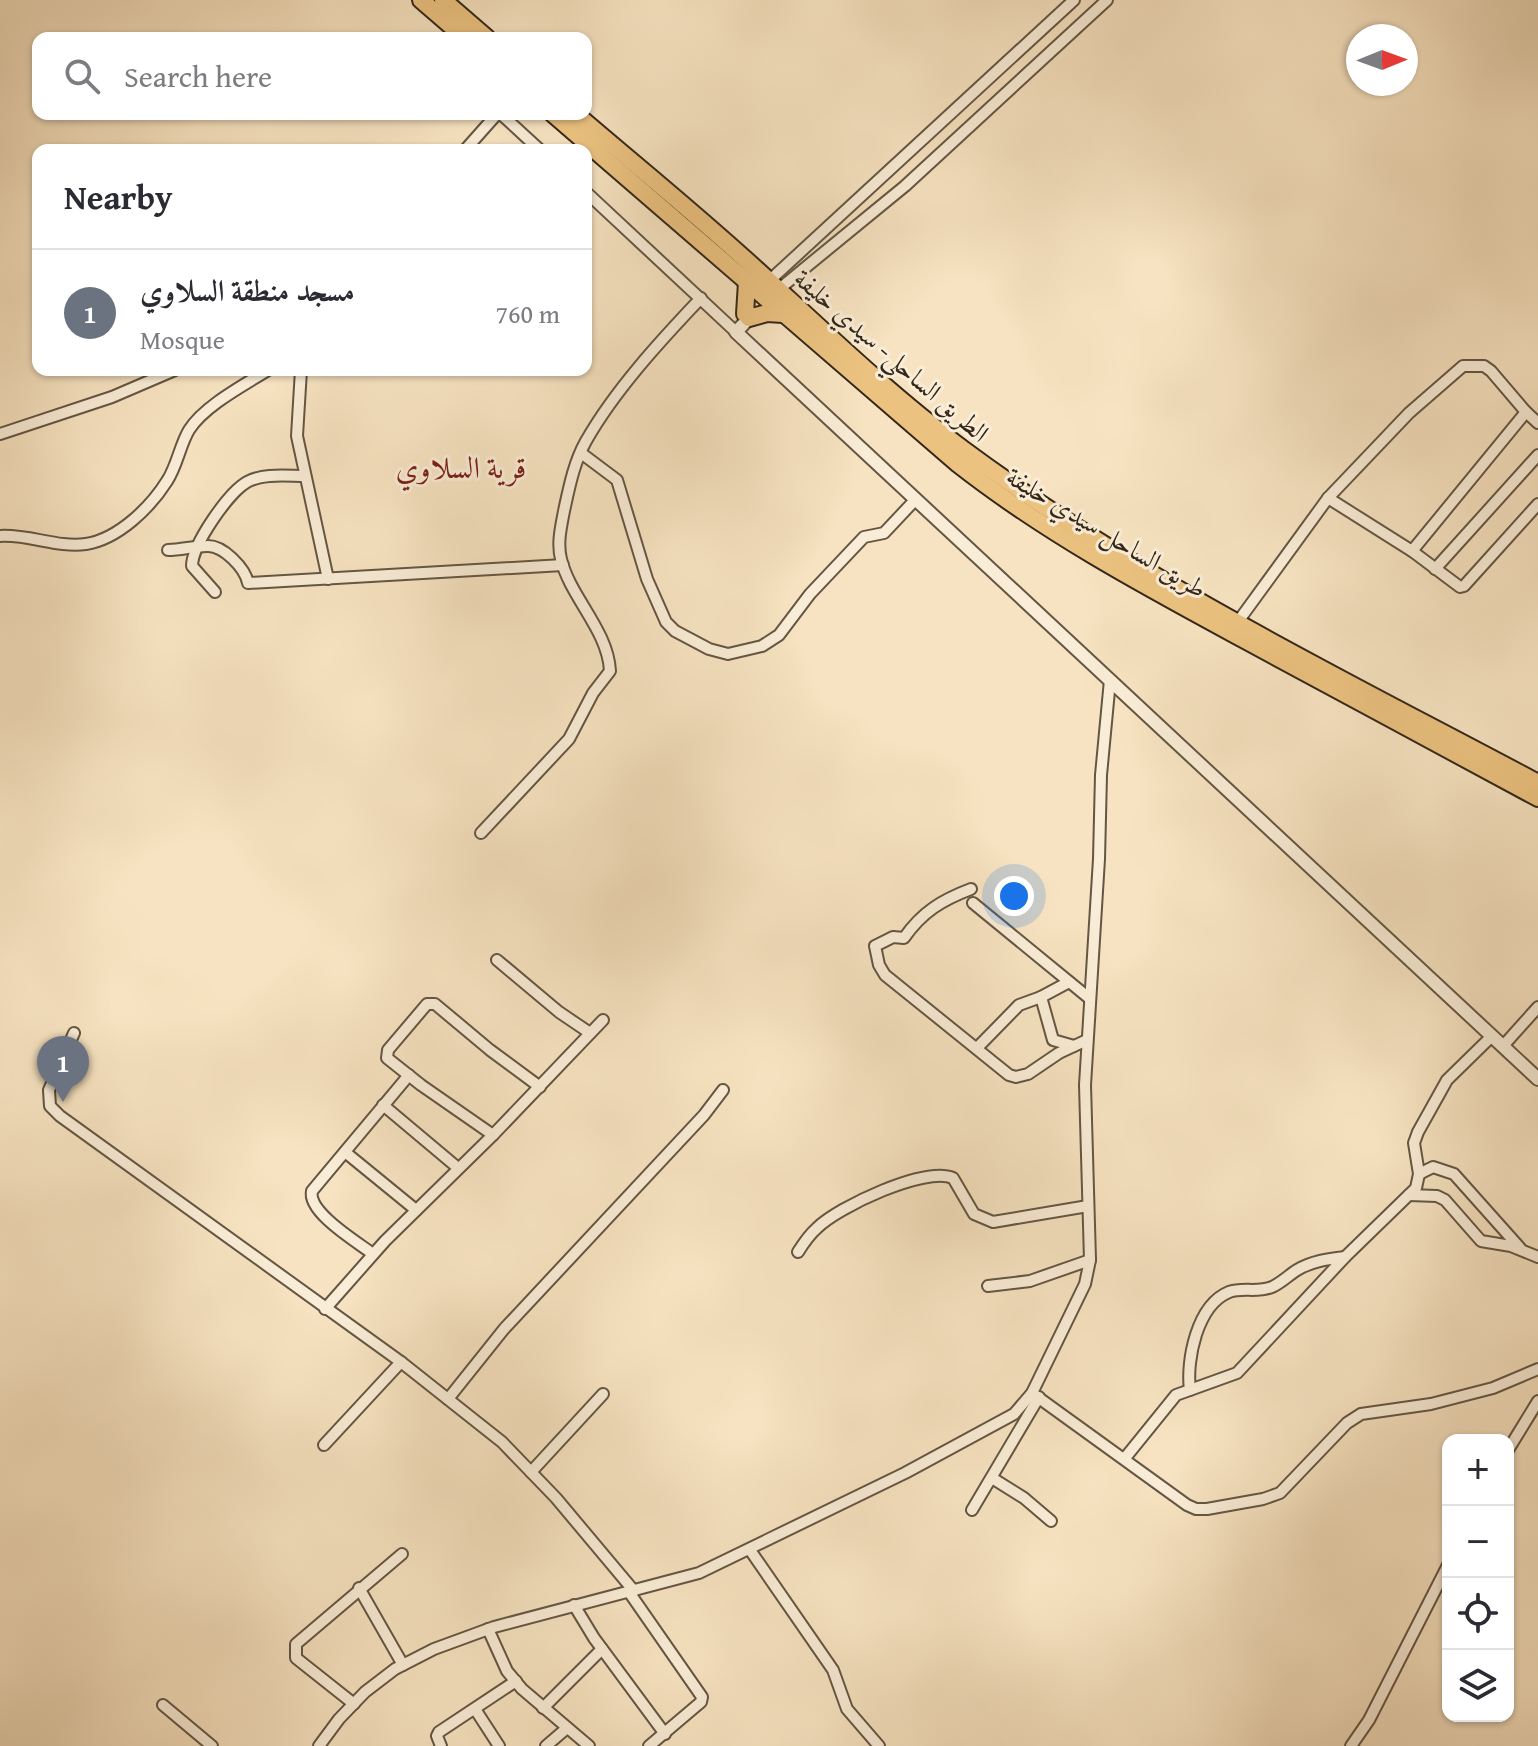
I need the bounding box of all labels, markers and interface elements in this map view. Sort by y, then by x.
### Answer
north arrow [1346,24,1418,96]
search box [32,32,592,120]
icon: search [60,54,104,98]
text: Search here [124,54,272,98]
text: Nearby [64,172,173,221]
street label: الطريق الساحلي- سيدي خليفة [782,259,998,455]
text: مسجد منطقة السلاوي [140,268,355,312]
text: 1 [83,294,97,333]
text: 760 m [495,294,560,333]
text: Mosque [140,320,225,359]
district label: قرية السلاوي [396,445,526,492]
street label: طريق الساحل سيدي خليفة [998,456,1215,609]
your location [994,876,1034,916]
pin: 1 [37,1036,89,1102]
map controls [1442,1434,1514,1722]
button: + [1442,1434,1514,1506]
button: − [1442,1506,1514,1578]
button: locate [1442,1578,1514,1650]
button: layers [1442,1650,1514,1722]

